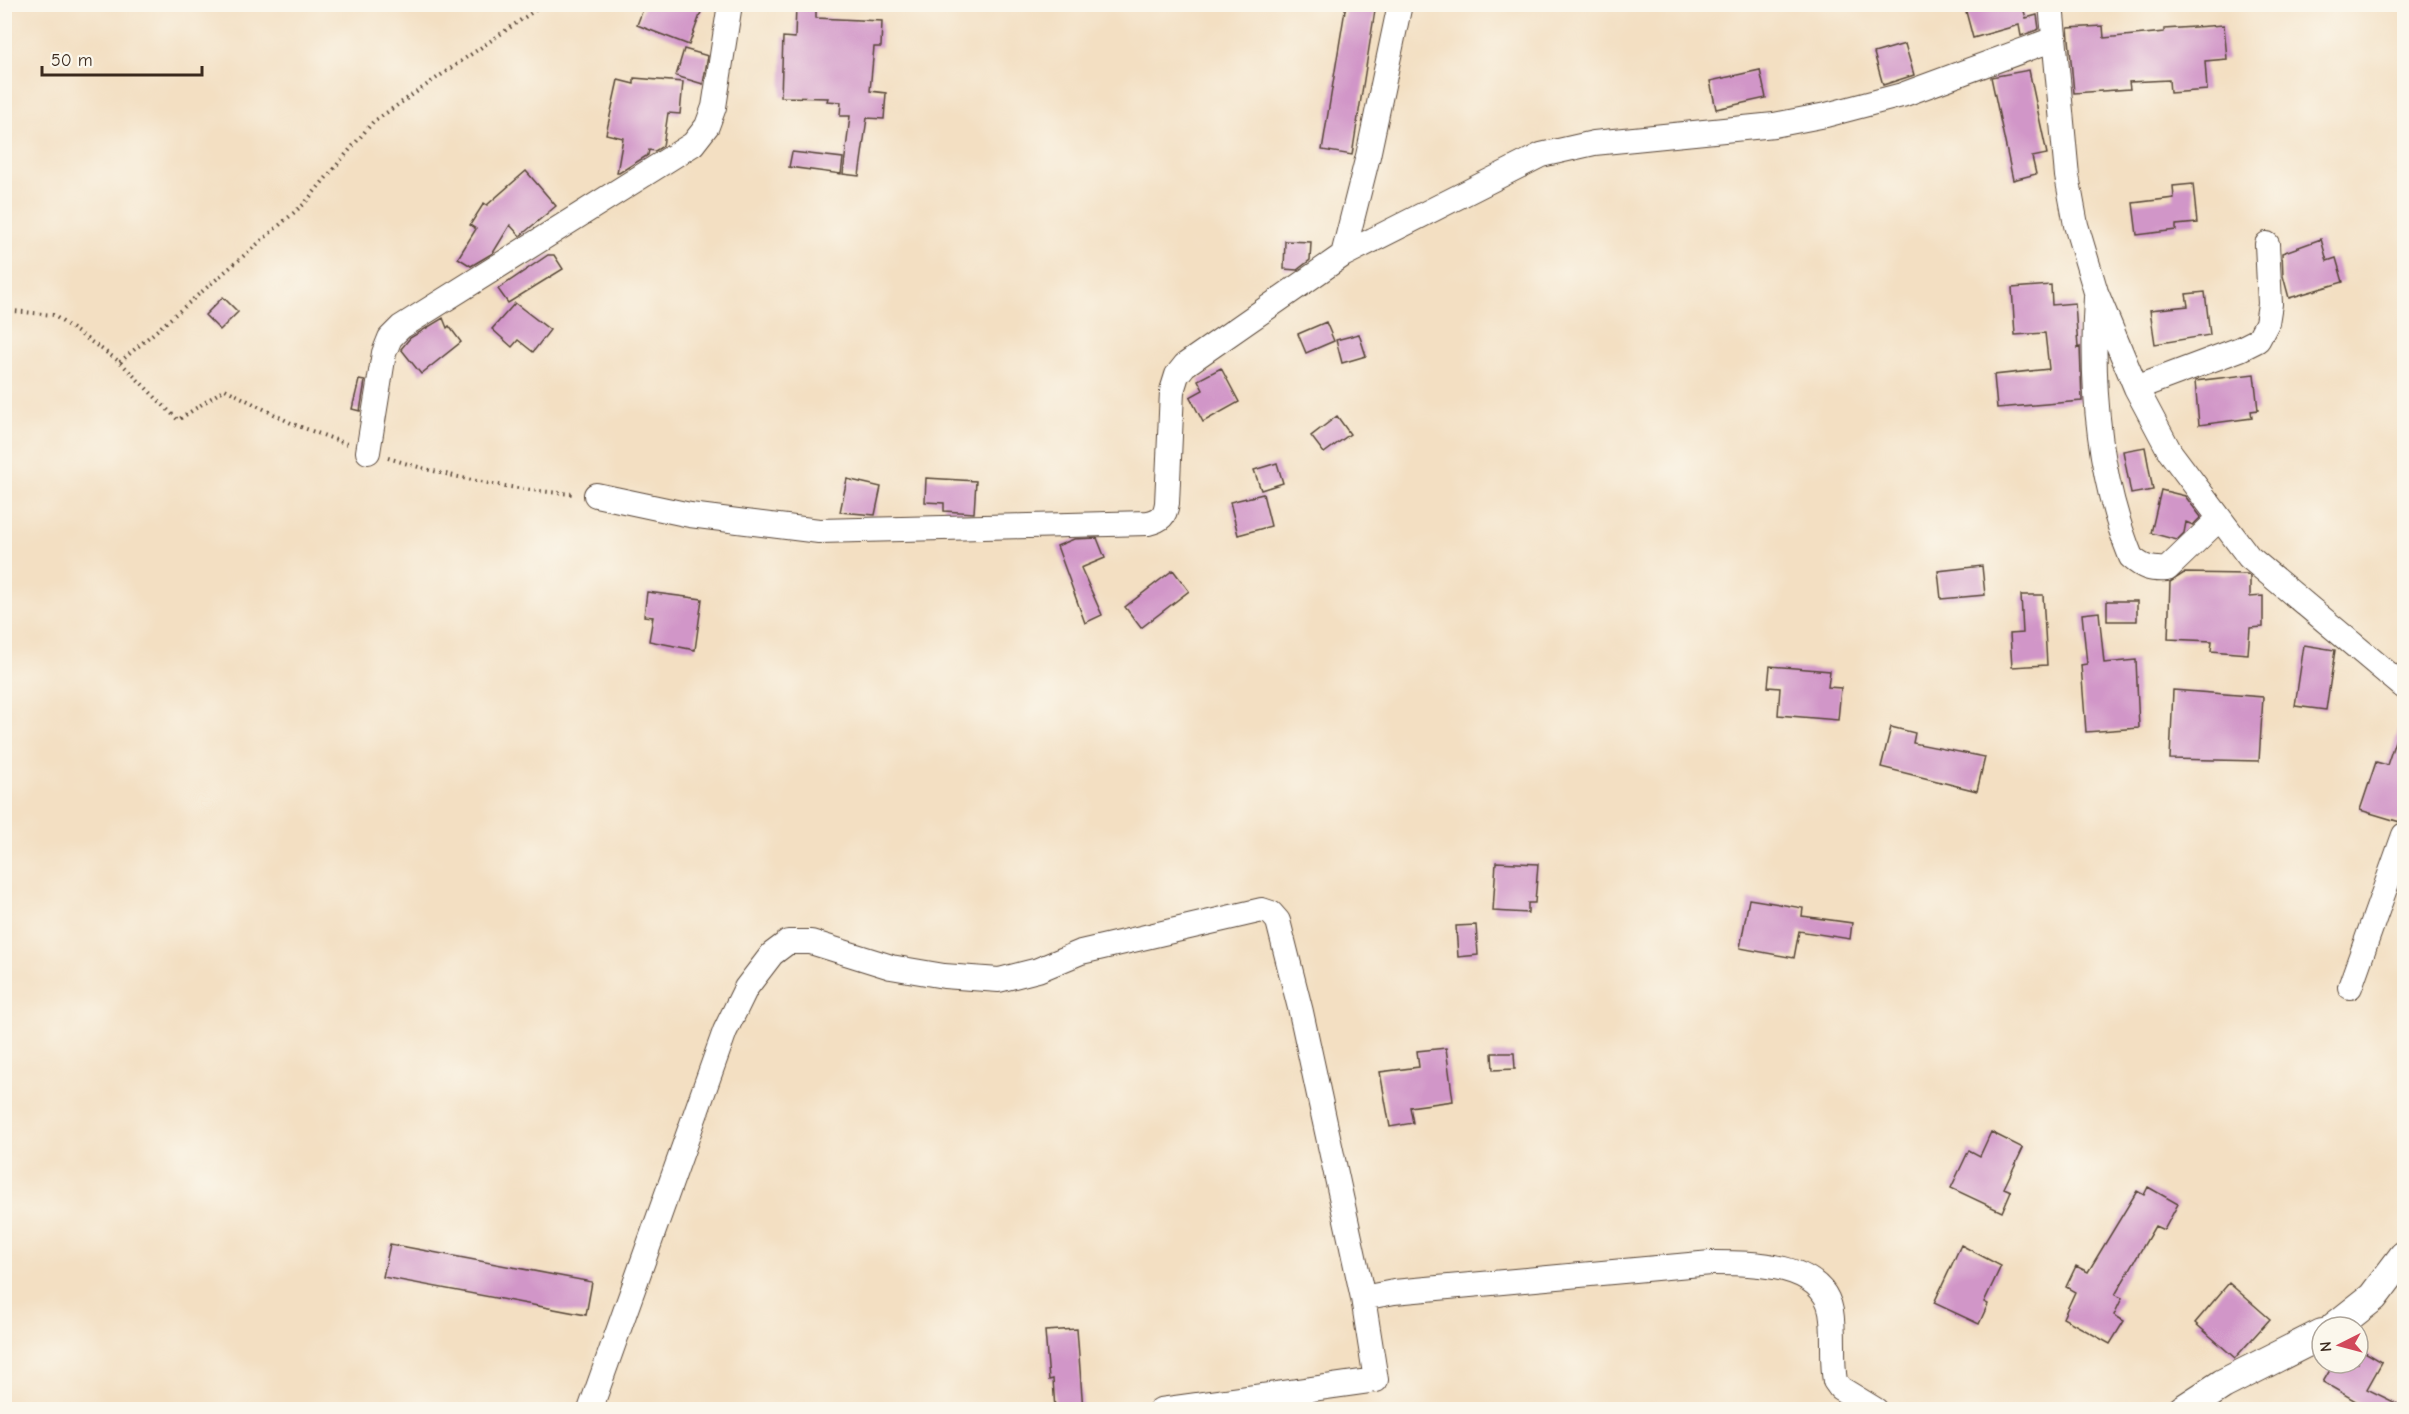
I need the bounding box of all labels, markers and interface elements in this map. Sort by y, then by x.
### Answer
scale bar [42,39,202,77]
text: 50 m [51,50,93,71]
north arrow [2310,1315,2370,1375]
text: N [2317,1340,2336,1353]

